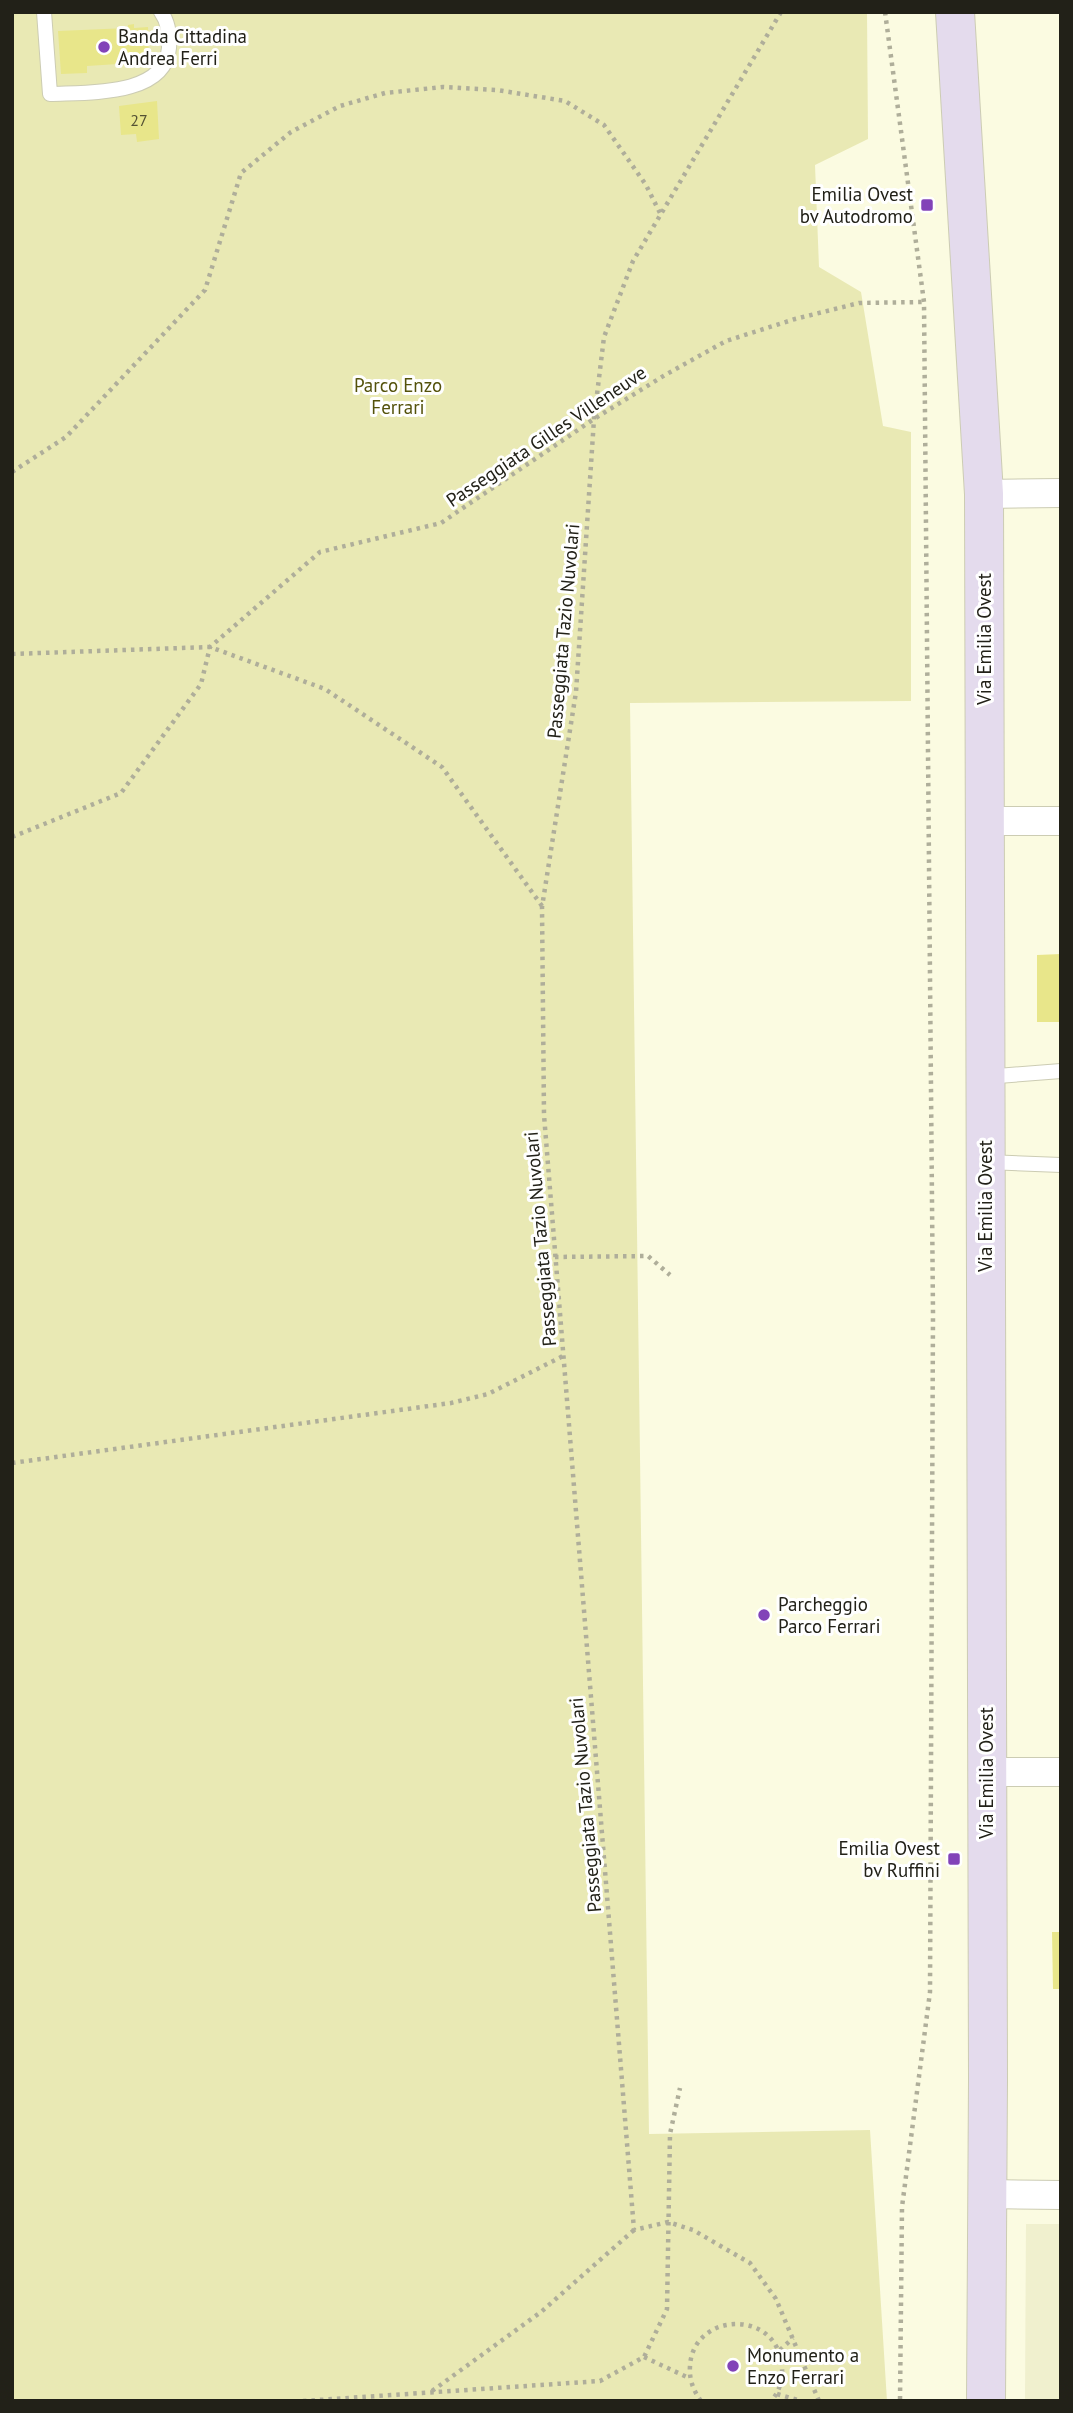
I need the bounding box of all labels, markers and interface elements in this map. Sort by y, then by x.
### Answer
place label: Banda Cittadina Andrea Ferri [118,24,247,70]
marker: Banda Cittadina Andrea Ferri [96,39,112,55]
house number: 27 [130,110,148,130]
place label: Emilia Ovest bv Autodromo [800,182,914,228]
marker: Emilia Ovest bv Autodromo [919,197,935,213]
street label: Passeggiata Gilles Villeneuve [441,360,651,512]
park label: Parco Enzo Ferrari [354,373,442,419]
street label: Passeggiata Tazio Nuvolari [542,523,584,739]
street label: Via Emilia Ovest [972,572,996,706]
street label: Passeggiata Tazio Nuvolari [519,1131,561,1347]
street label: Via Emilia Ovest [973,1139,997,1273]
place label: Parcheggio Parco Ferrari [778,1592,881,1638]
marker: Parcheggio Parco Ferrari [756,1607,772,1623]
street label: Passeggiata Tazio Nuvolari [564,1697,606,1913]
street label: Via Emilia Ovest [974,1706,998,1840]
place label: Emilia Ovest bv Ruffini [838,1836,941,1882]
marker: Emilia Ovest bv Ruffini [946,1851,962,1867]
place label: Monumento a Enzo Ferrari [747,2343,859,2389]
marker: Monumento a Enzo Ferrari [725,2358,741,2374]

